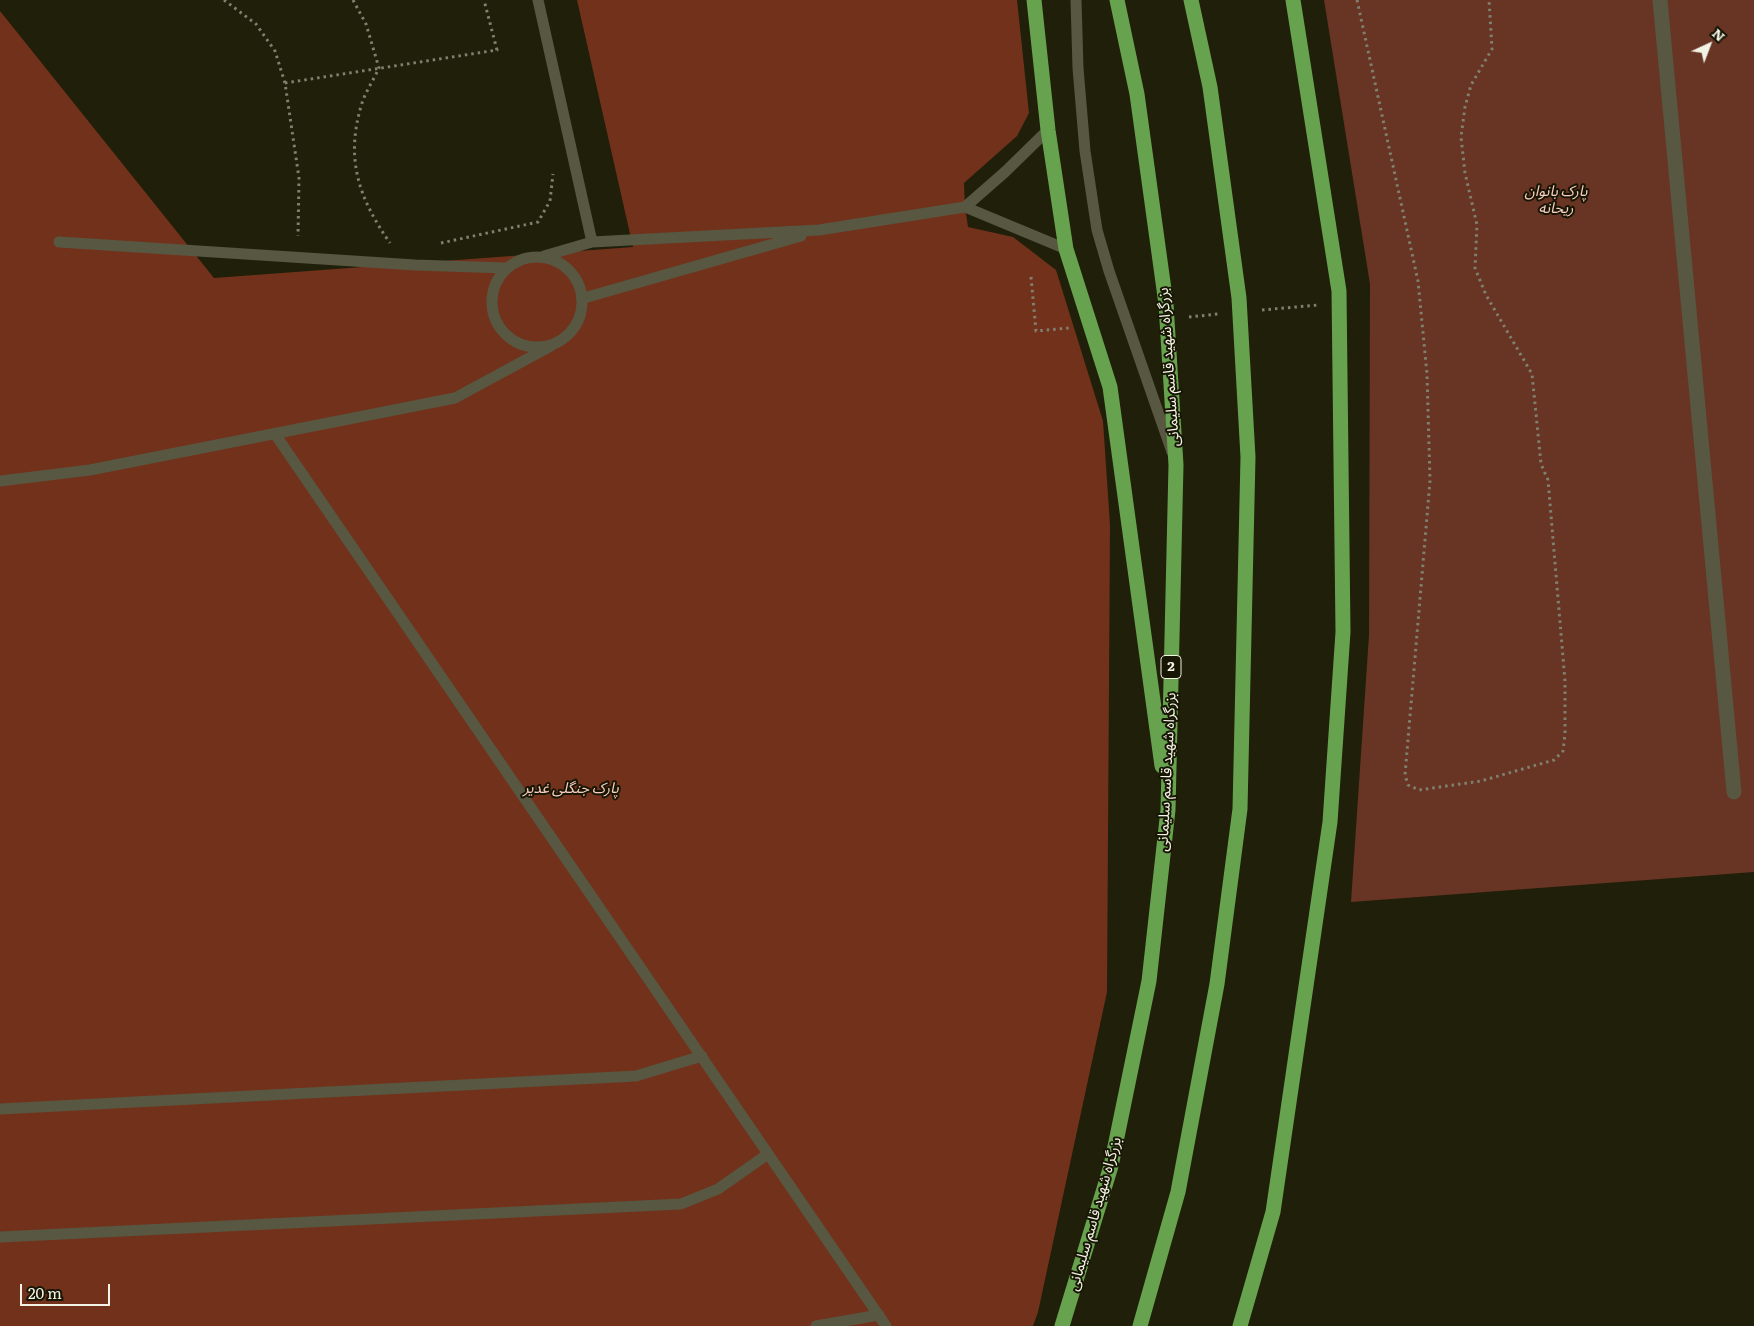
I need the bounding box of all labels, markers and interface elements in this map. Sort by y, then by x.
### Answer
north arrow [1684,20,1734,70]
text: N [1708,23,1730,45]
park label: پارک بانوان ریحانه [1524,183,1588,218]
street label: بزرگراه شهید قاسم سلیمانی [1154,287,1184,447]
road number: 2 [1161,656,1181,679]
street label: بزرگراه شهید قاسم سلیمانی [1154,692,1180,852]
park label: پارک جنگلی غدیر [523,780,619,798]
street label: بزرگراه شهید قاسم سلیمانی [1064,1135,1126,1293]
scale bar [22,1274,112,1306]
text: 20 m [28,1281,62,1304]

